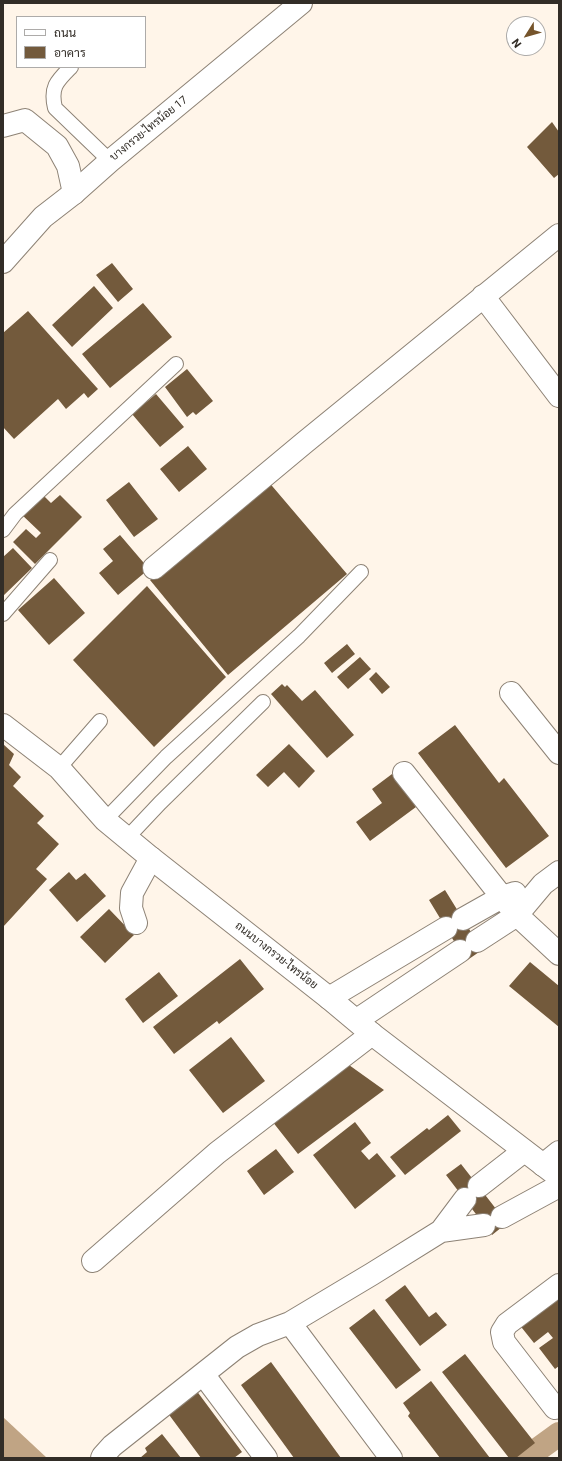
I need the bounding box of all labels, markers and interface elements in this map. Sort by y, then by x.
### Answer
legend [16,16,146,68]
north arrow [506,16,546,56]
text: ถนน [54,26,76,40]
text: N [509,36,524,50]
text: อาคาร [54,46,86,60]
street label: บางกรวย-ไทรน้อย 17 [108,94,190,164]
street label: ถนนบางกรวย-ไทรน้อย [232,920,320,992]

